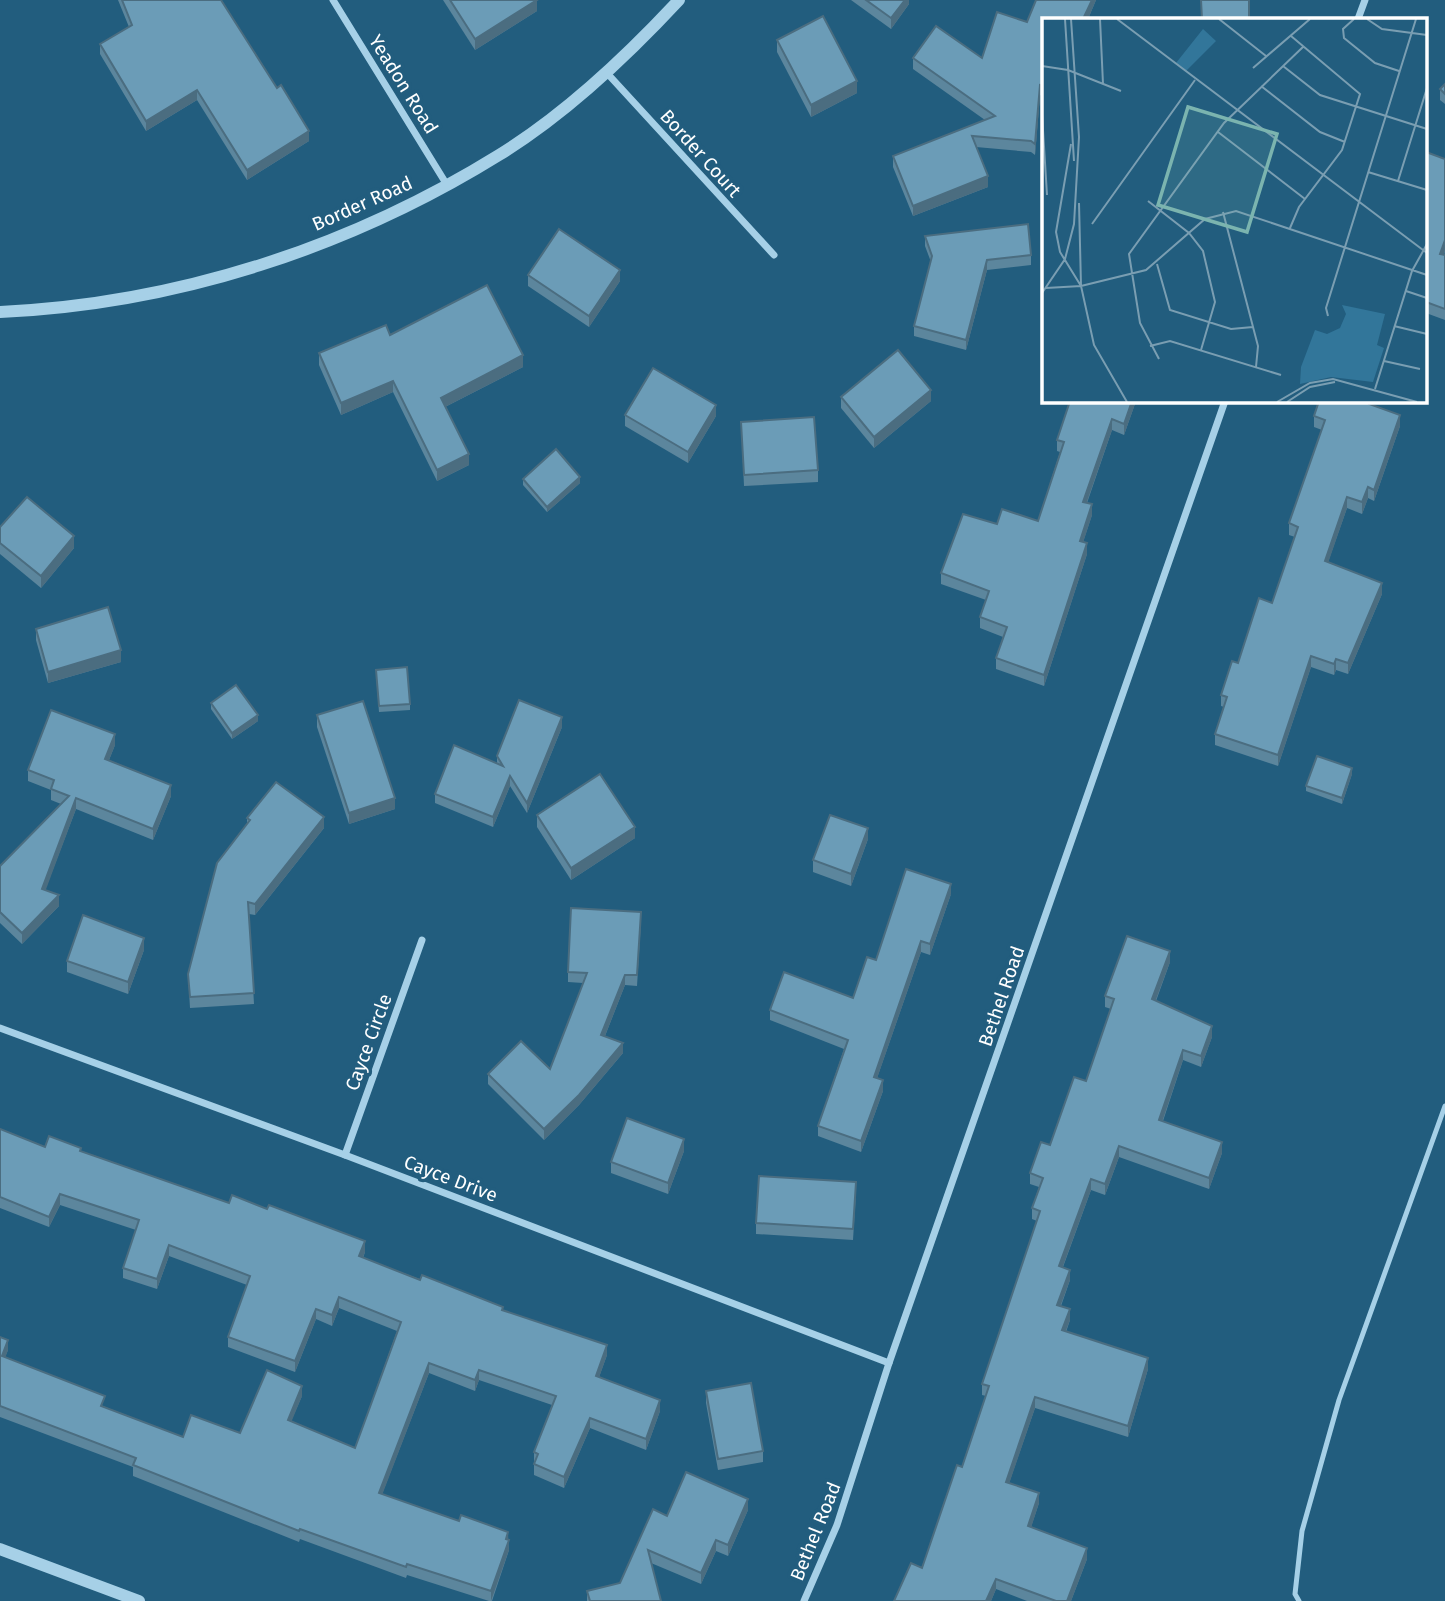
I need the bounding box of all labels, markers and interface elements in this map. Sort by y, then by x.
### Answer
inset map [1042,18,1428,402]
street label: Yeadon Road [364,31,443,138]
street label: Border Court [655,105,746,202]
street label: Border Road [309,171,416,236]
street label: Bethel Road [974,943,1029,1049]
street label: Cayce Circle [340,991,397,1094]
street label: Cayce Drive [401,1150,501,1207]
street label: Bethel Road [785,1478,846,1584]

